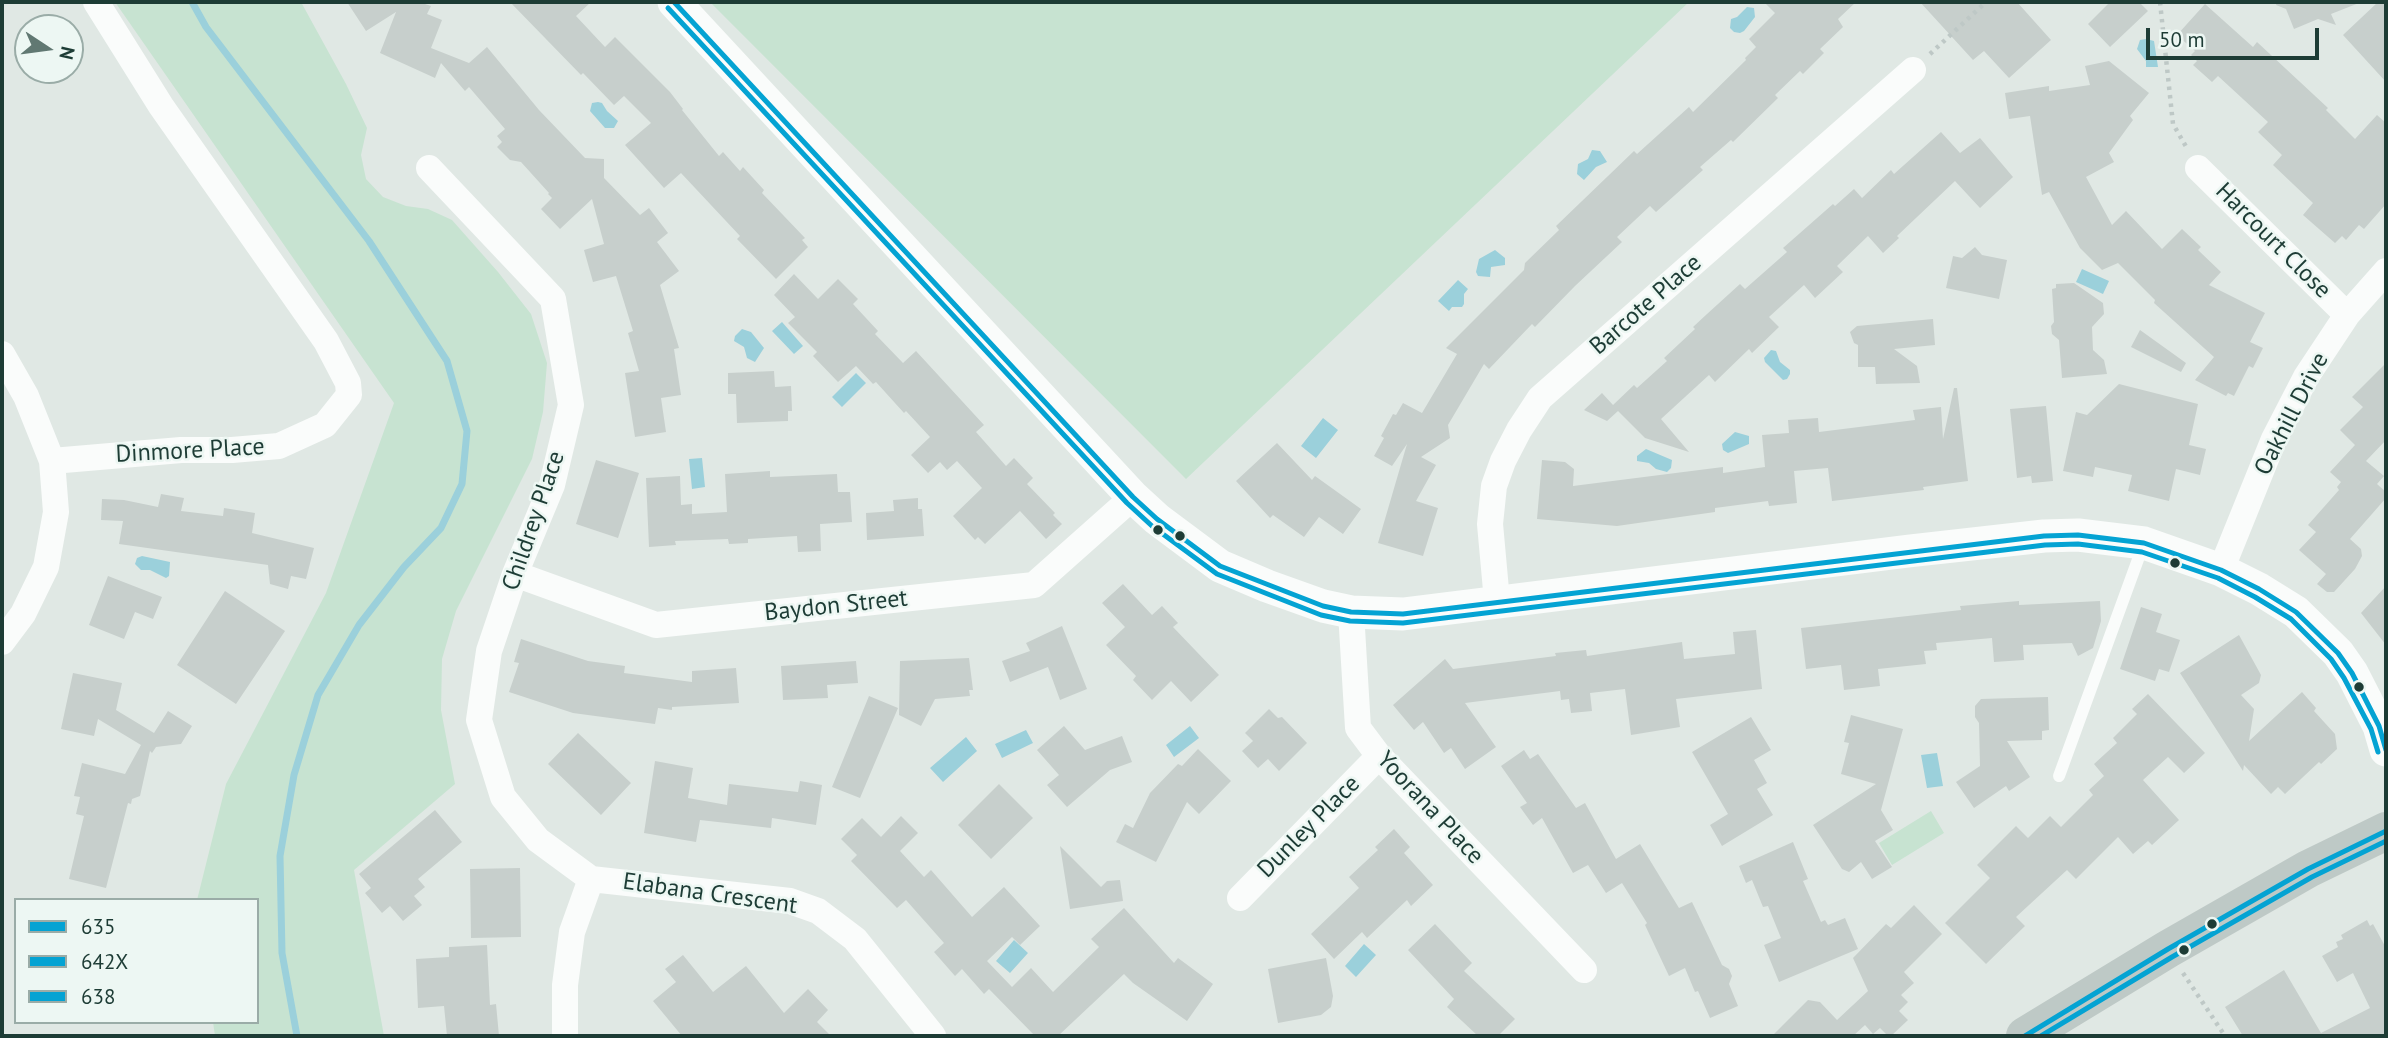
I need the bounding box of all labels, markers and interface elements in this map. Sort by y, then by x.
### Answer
north arrow [14,14,84,84]
scale bar [2150,14,2323,58]
text: 50 m [2159,26,2205,53]
text: N [54,44,81,62]
street label: Harcourt Close [2209,177,2337,305]
street label: Barcote Place [1584,249,1708,361]
street label: Oakhill Drive [2249,348,2335,480]
street label: Dinmore Place [115,433,265,469]
street label: Childrey Place [497,448,571,594]
unlabelled marker [1151,523,1165,537]
unlabelled marker [1173,529,1187,543]
unlabelled marker [2168,556,2182,570]
street label: Baydon Street [763,584,909,628]
unlabelled marker [2352,680,2366,694]
street label: Yoorana Place [1371,746,1489,870]
street label: Dunley Place [1252,770,1366,884]
street label: Elabana Crescent [621,868,799,920]
legend [14,898,259,1024]
text: 635 [81,913,115,940]
unlabelled marker [2205,917,2219,931]
unlabelled marker [2177,943,2191,957]
text: 642X [81,948,128,975]
text: 638 [81,983,115,1010]

